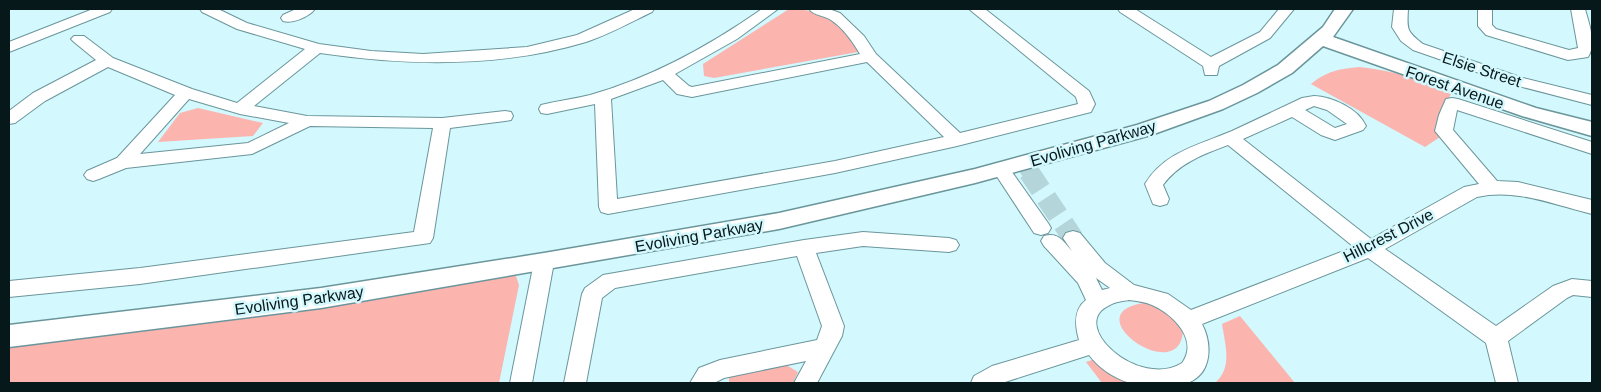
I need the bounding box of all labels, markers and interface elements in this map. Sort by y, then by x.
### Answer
street label: Elsie Street [1440,49,1524,90]
street label: Forest Avenue [1403,63,1506,112]
street label: Evoliving Parkway [1028,117,1158,170]
street label: Hillcrest Drive [1340,205,1436,265]
street label: Evoliving Parkway [634,216,764,255]
street label: Evoliving Parkway [234,283,365,318]

